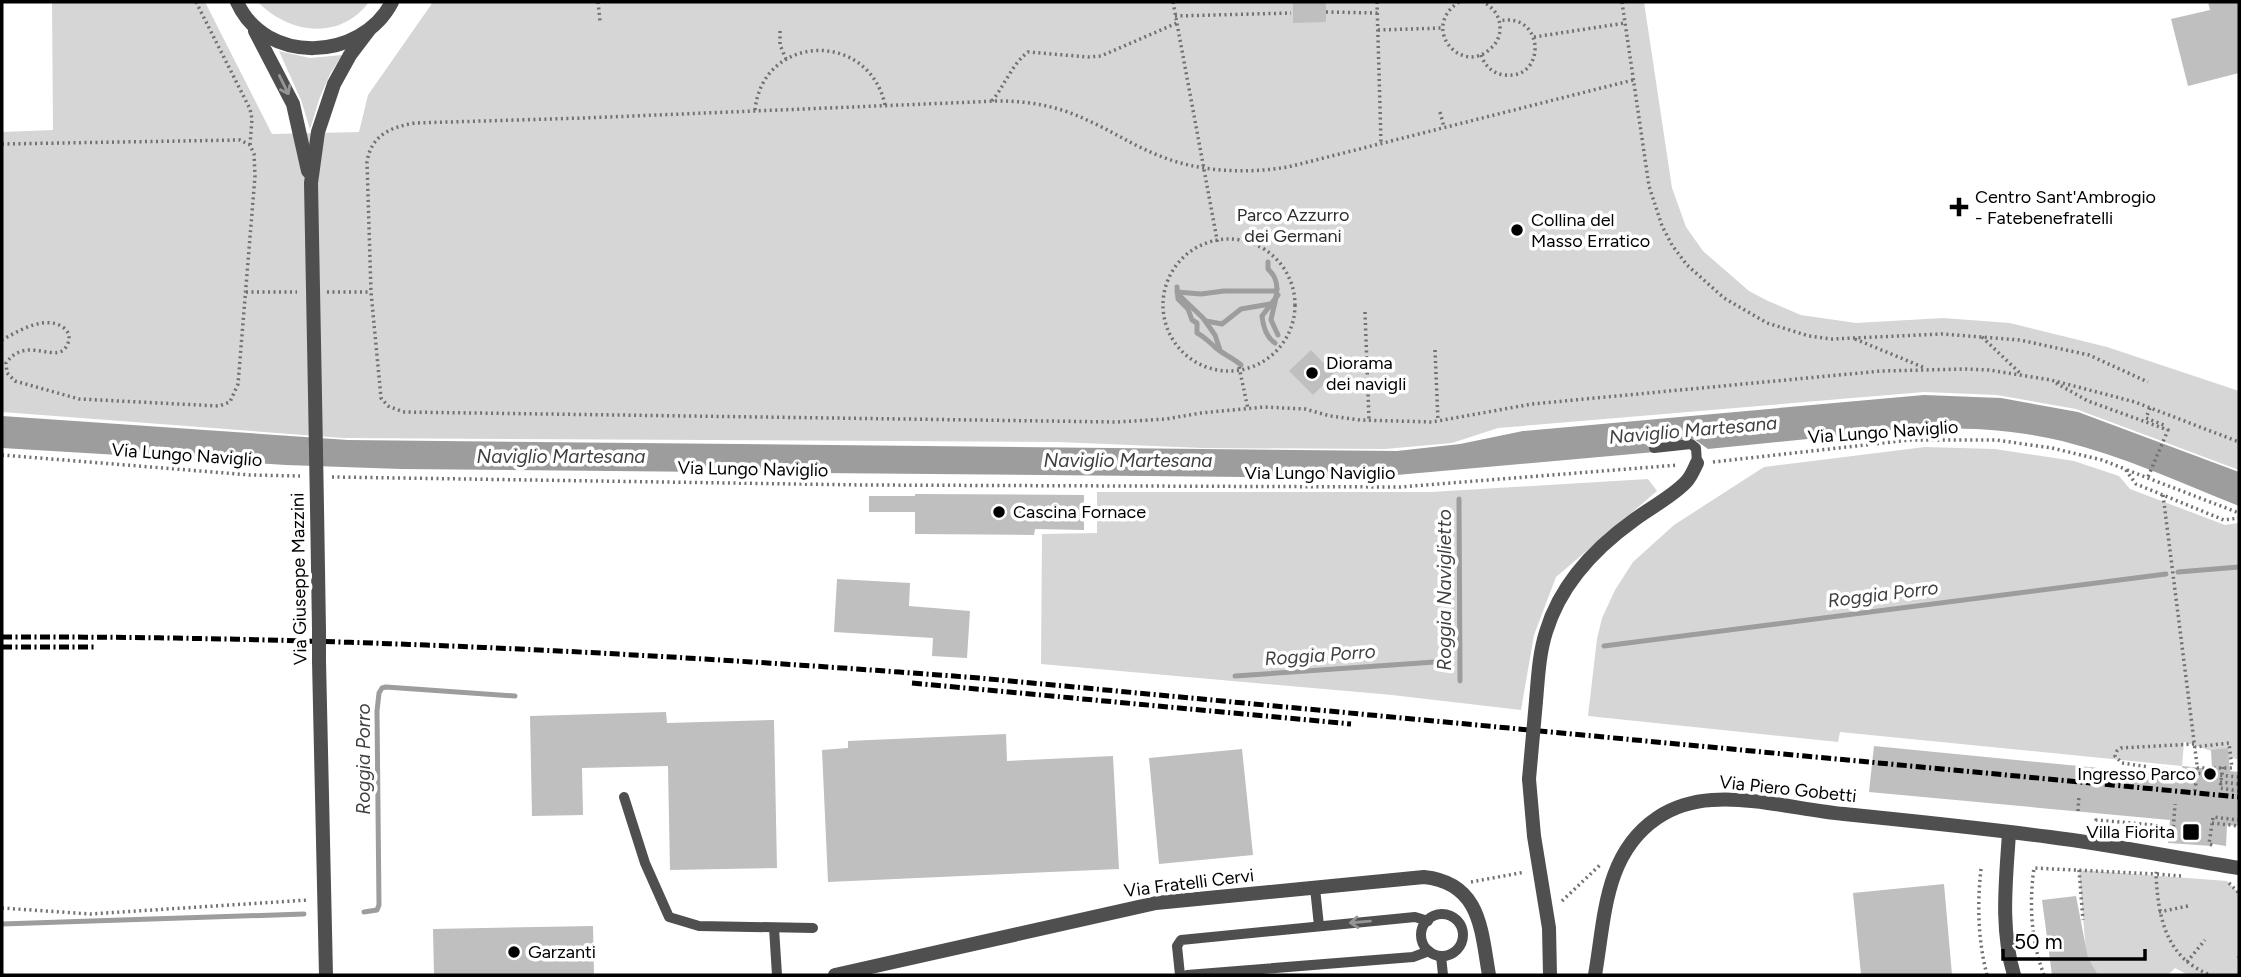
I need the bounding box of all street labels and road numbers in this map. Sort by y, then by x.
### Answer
street label: Via Lungo Naviglio [1807,416,1959,448]
street label: Via Lungo Naviglio [111,439,263,471]
street label: Via Lungo Naviglio [677,457,829,481]
street label: Via Lungo Naviglio [1245,462,1395,484]
street label: Via Giuseppe Mazzini [286,493,312,665]
street label: Via Piero Gobetti [1718,771,1858,807]
street label: Via Fratelli Cervi [1123,864,1255,902]

